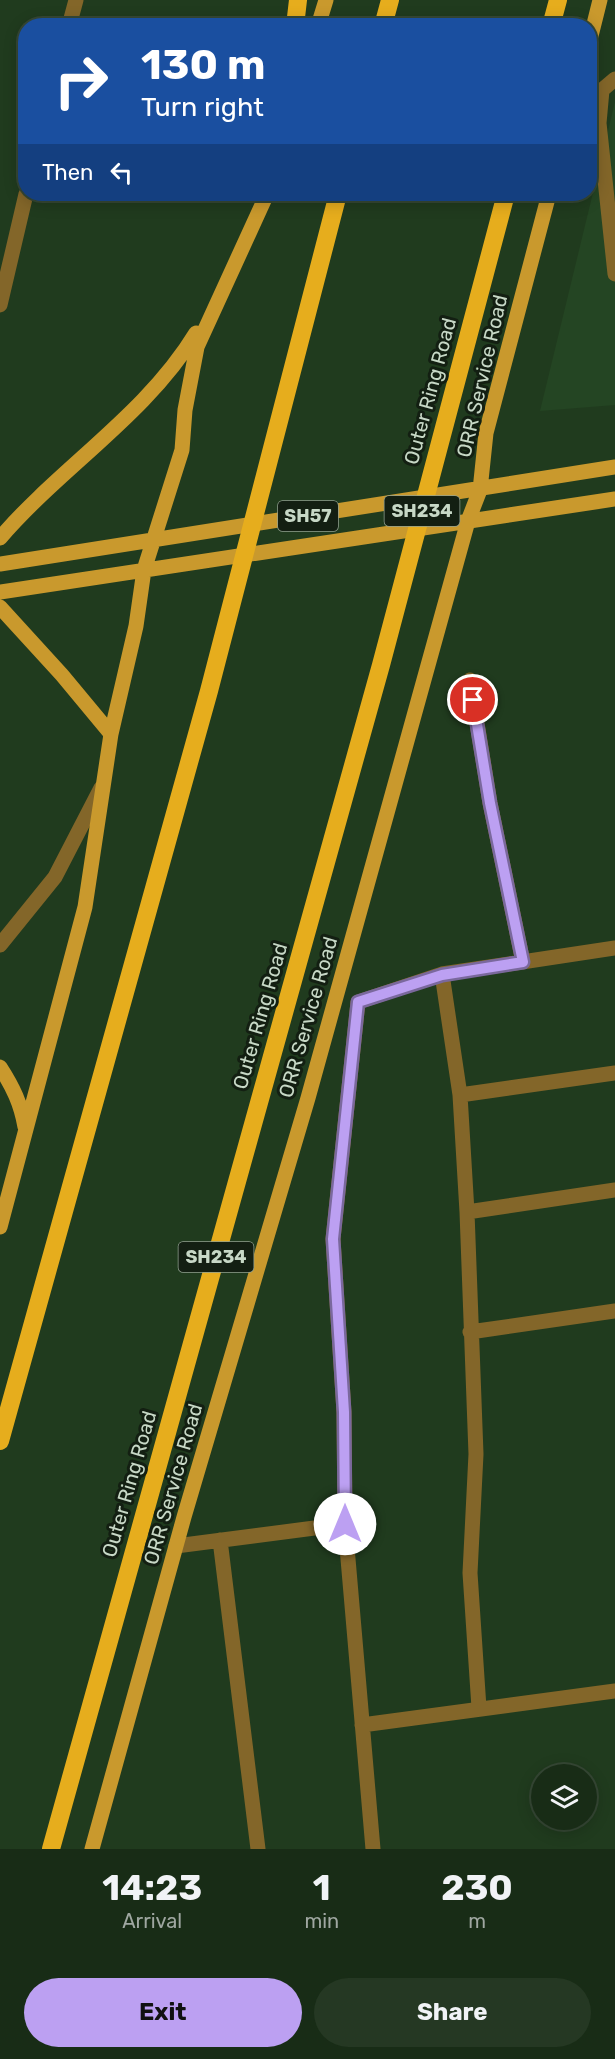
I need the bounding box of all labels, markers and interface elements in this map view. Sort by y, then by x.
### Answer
text: 130 m [141,40,266,90]
icon: right [42,42,120,120]
text: Turn right [141,91,264,123]
icon: left [105,156,138,189]
text: Then [42,159,93,186]
street label: ORR Service Road [452,292,512,460]
street label: Outer Ring Road [399,315,461,467]
road number: SH234 [384,496,460,526]
road number: SH57 [278,501,338,531]
pin [447,674,498,725]
icon: arrive [456,683,489,716]
street label: ORR Service Road [274,934,342,1100]
street label: Outer Ring Road [228,940,292,1092]
road number: SH234 [178,1242,254,1272]
street label: ORR Service Road [139,1401,207,1567]
street label: Outer Ring Road [97,1408,161,1560]
position arrow [313,1492,377,1556]
map controls [531,1764,597,1830]
button: layers [531,1764,597,1830]
text: 14:23 [102,1866,202,1909]
text: 1 [313,1866,331,1909]
text: 230 [441,1866,513,1909]
text: Arrival [122,1909,182,1933]
text: min [304,1909,339,1933]
text: m [468,1909,486,1933]
button: Exit [24,1978,302,2047]
button: Share [314,1978,591,2047]

